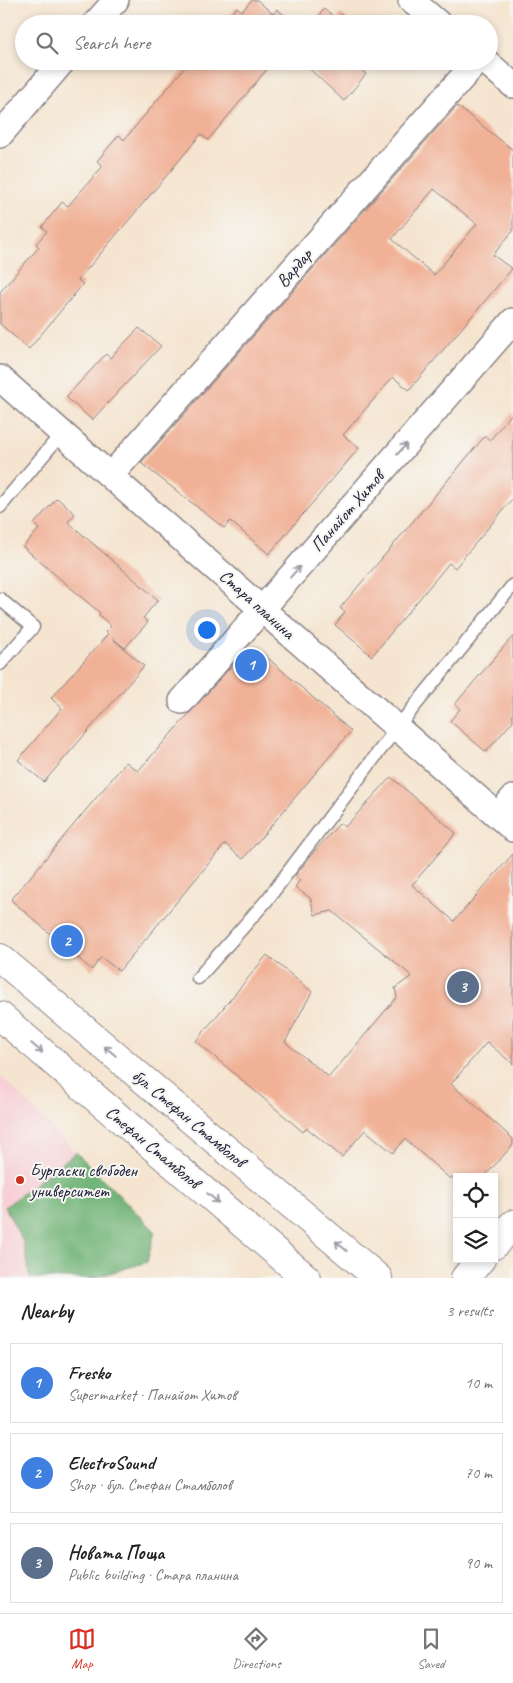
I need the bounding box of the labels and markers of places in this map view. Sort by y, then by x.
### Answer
pin: 1 [235,646,267,684]
pin: 2 [51,922,83,960]
pin: 3 [447,968,479,1006]
place label: Бургаски свободен университет [29,1159,139,1202]
marker: Бургаски свободен университет [14,1174,26,1186]

